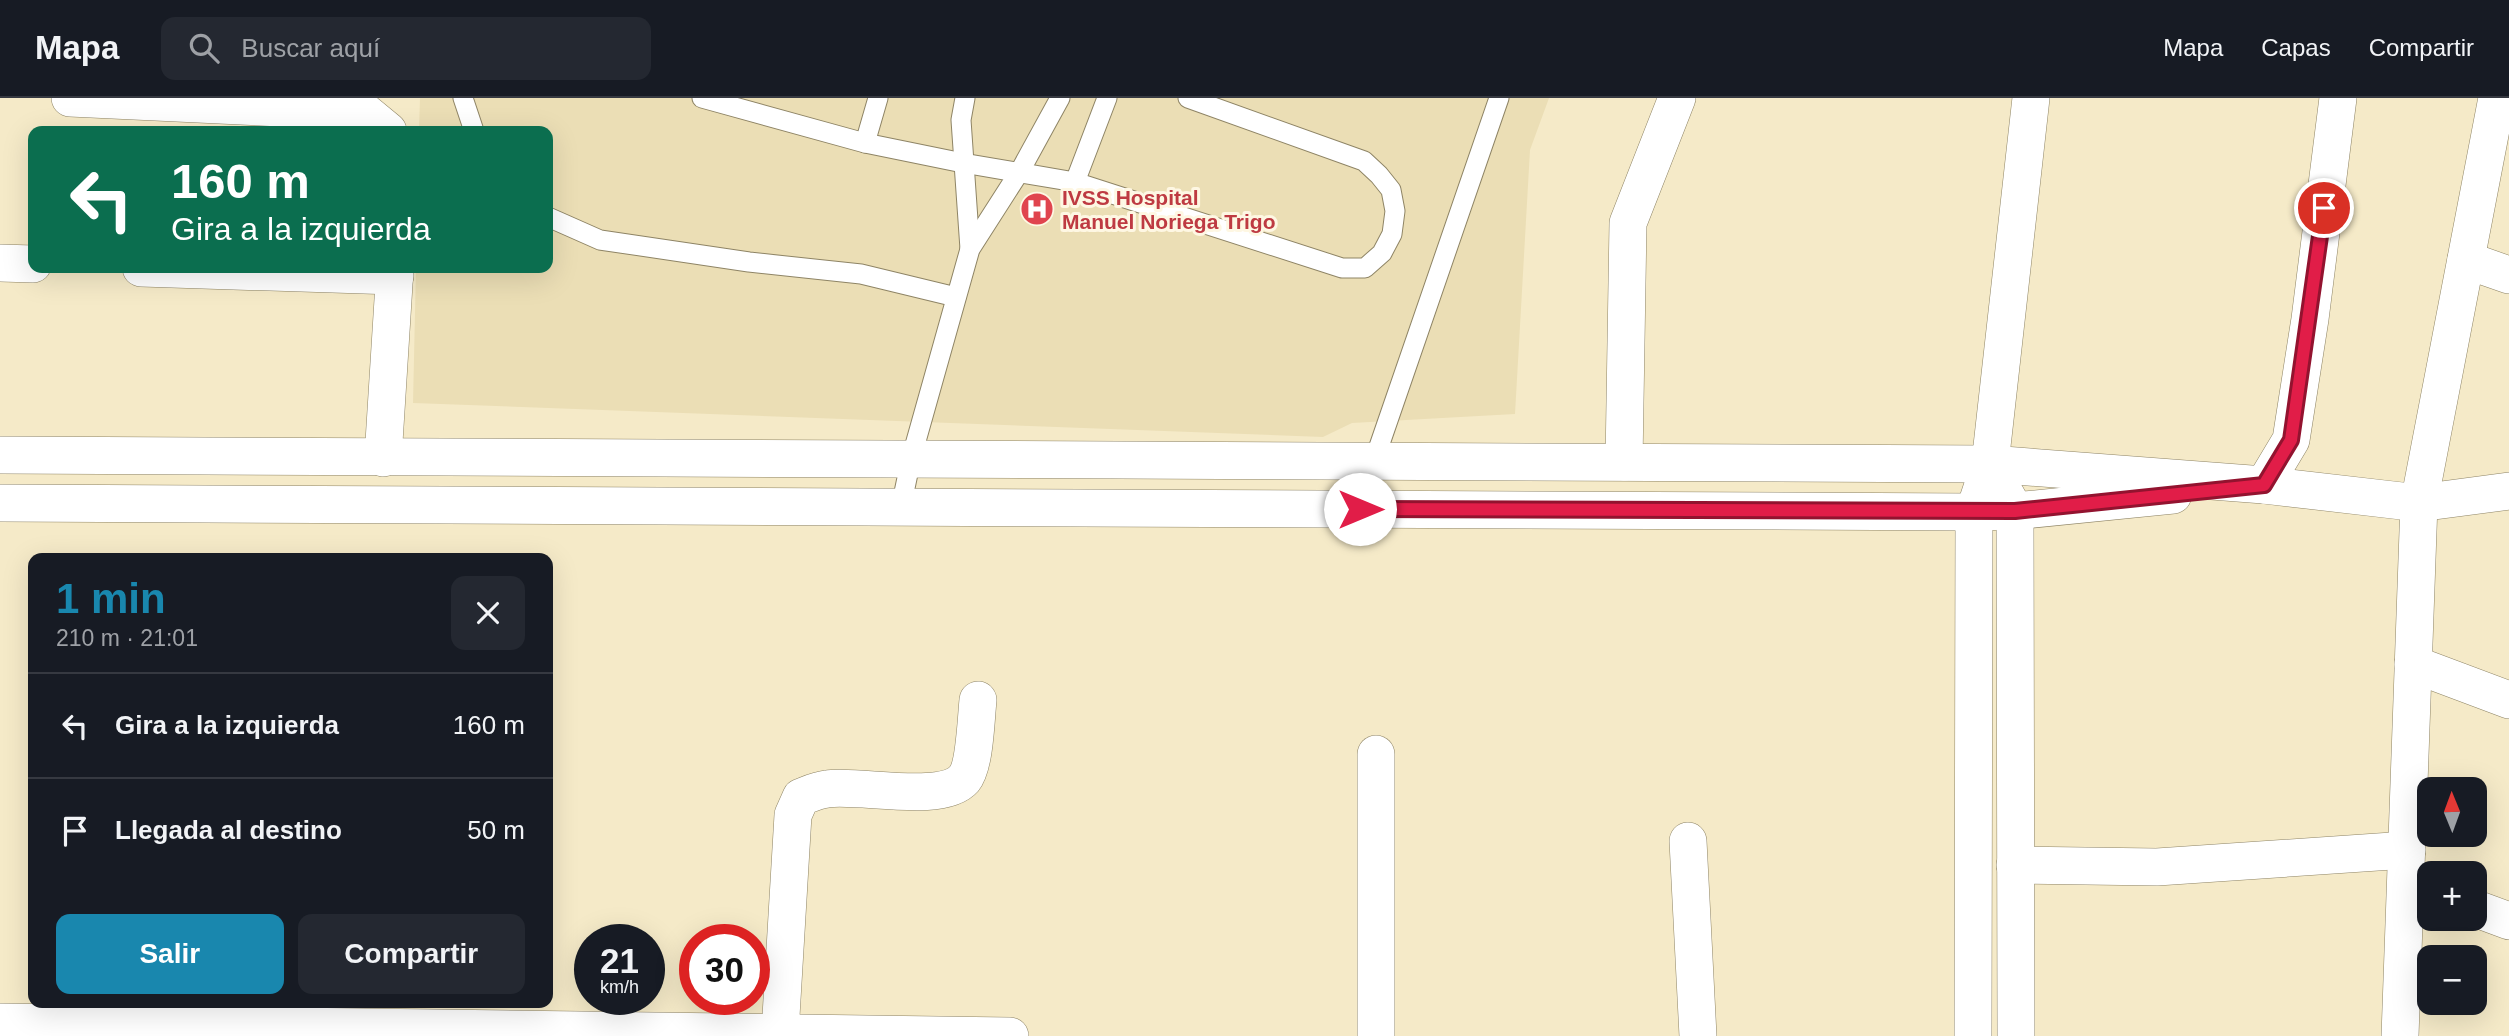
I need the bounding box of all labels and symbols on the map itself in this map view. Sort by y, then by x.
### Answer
pin [2294,178,2354,238]
place label: IVSS Hospital Manuel Noriega Trigo [1062,186,1276,233]
hospital icon: IVSS Hospital Manuel Noriega Trigo [1018,190,1056,228]
position arrow [1323,472,1397,546]
north arrow [2417,777,2487,847]
speed limit sign: 30 [679,924,770,1015]

